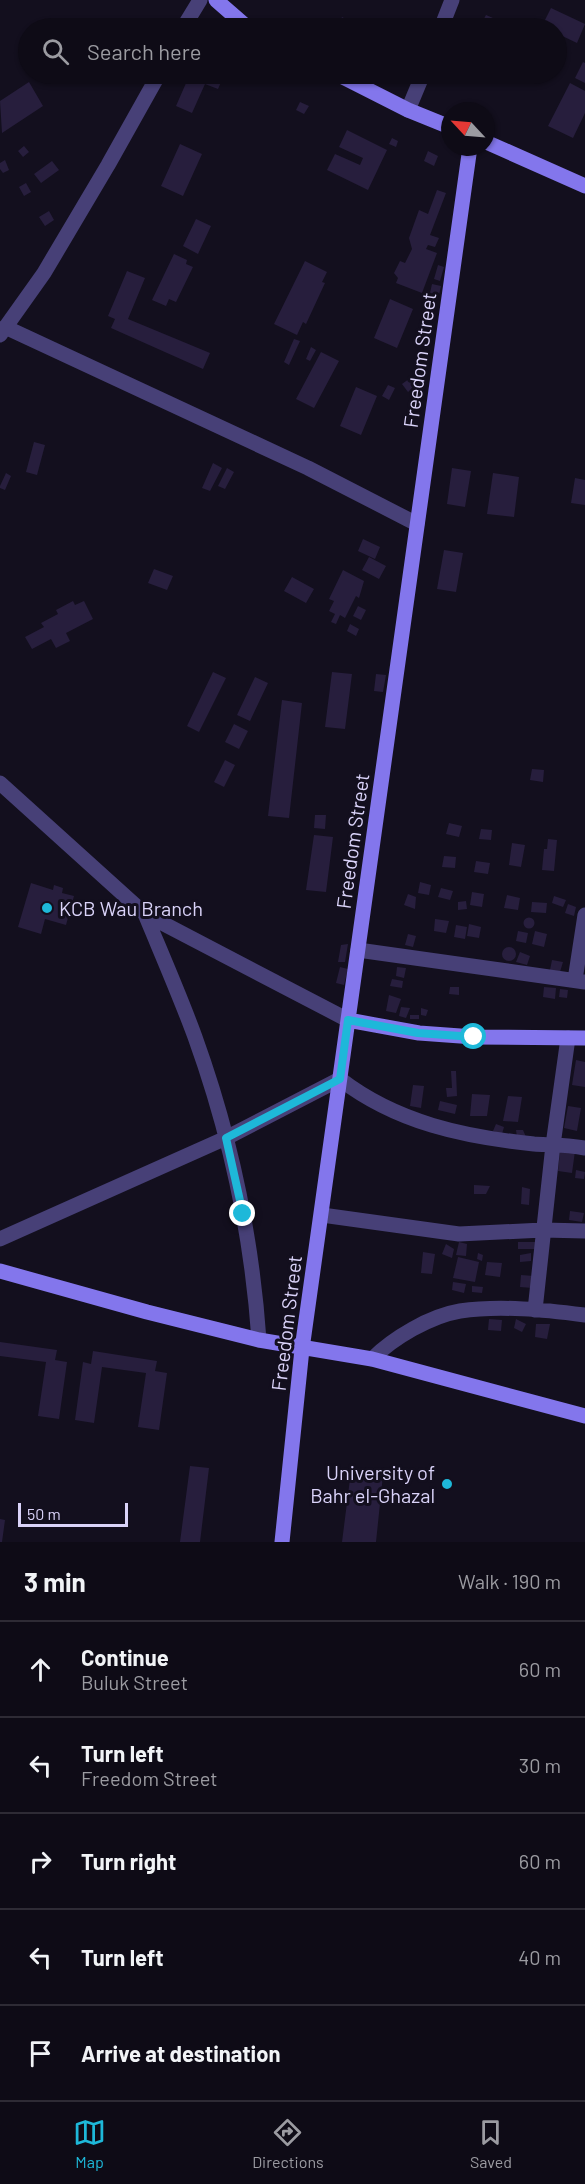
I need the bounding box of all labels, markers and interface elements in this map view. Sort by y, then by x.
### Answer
search box [18,18,567,84]
icon: search [39,35,72,68]
text: Search here [87,38,201,64]
north arrow [441,102,495,156]
street label: Freedom Street [398,291,440,429]
street label: Freedom Street [331,772,373,910]
place label: KCB Wau Branch [59,896,203,920]
marker: KCB Wau Branch [40,901,54,915]
route start [460,1023,486,1049]
route end [229,1200,255,1226]
street label: Freedom Street [266,1254,306,1392]
place label: University of Bahr el-Ghazal [310,1460,435,1507]
marker: University of Bahr el-Ghazal [440,1477,454,1491]
scale bar [18,1500,128,1528]
text: 50 m [27,1504,61,1523]
text: 3 min [24,1566,86,1597]
text: Walk · 190 m [458,1569,561,1593]
text: Continue [81,1644,169,1670]
icon: ahead [24,1653,57,1686]
text: 60 m [519,1657,561,1681]
text: Buluk Street [81,1670,188,1694]
text: Turn left [81,1740,164,1766]
icon: left [24,1749,57,1782]
text: 30 m [519,1753,561,1777]
text: Freedom Street [81,1766,218,1790]
icon: right [24,1845,57,1878]
text: Turn right [81,1848,176,1874]
text: 60 m [519,1849,561,1873]
icon: left [24,1941,57,1974]
text: Turn left [81,1944,164,1970]
text: 40 m [518,1945,561,1969]
icon: arrive [24,2037,57,2070]
text: Arrive at destination [81,2040,280,2066]
tab: Map [73,2116,106,2171]
tab: Directions [252,2116,324,2171]
tab: Saved [470,2116,512,2171]

